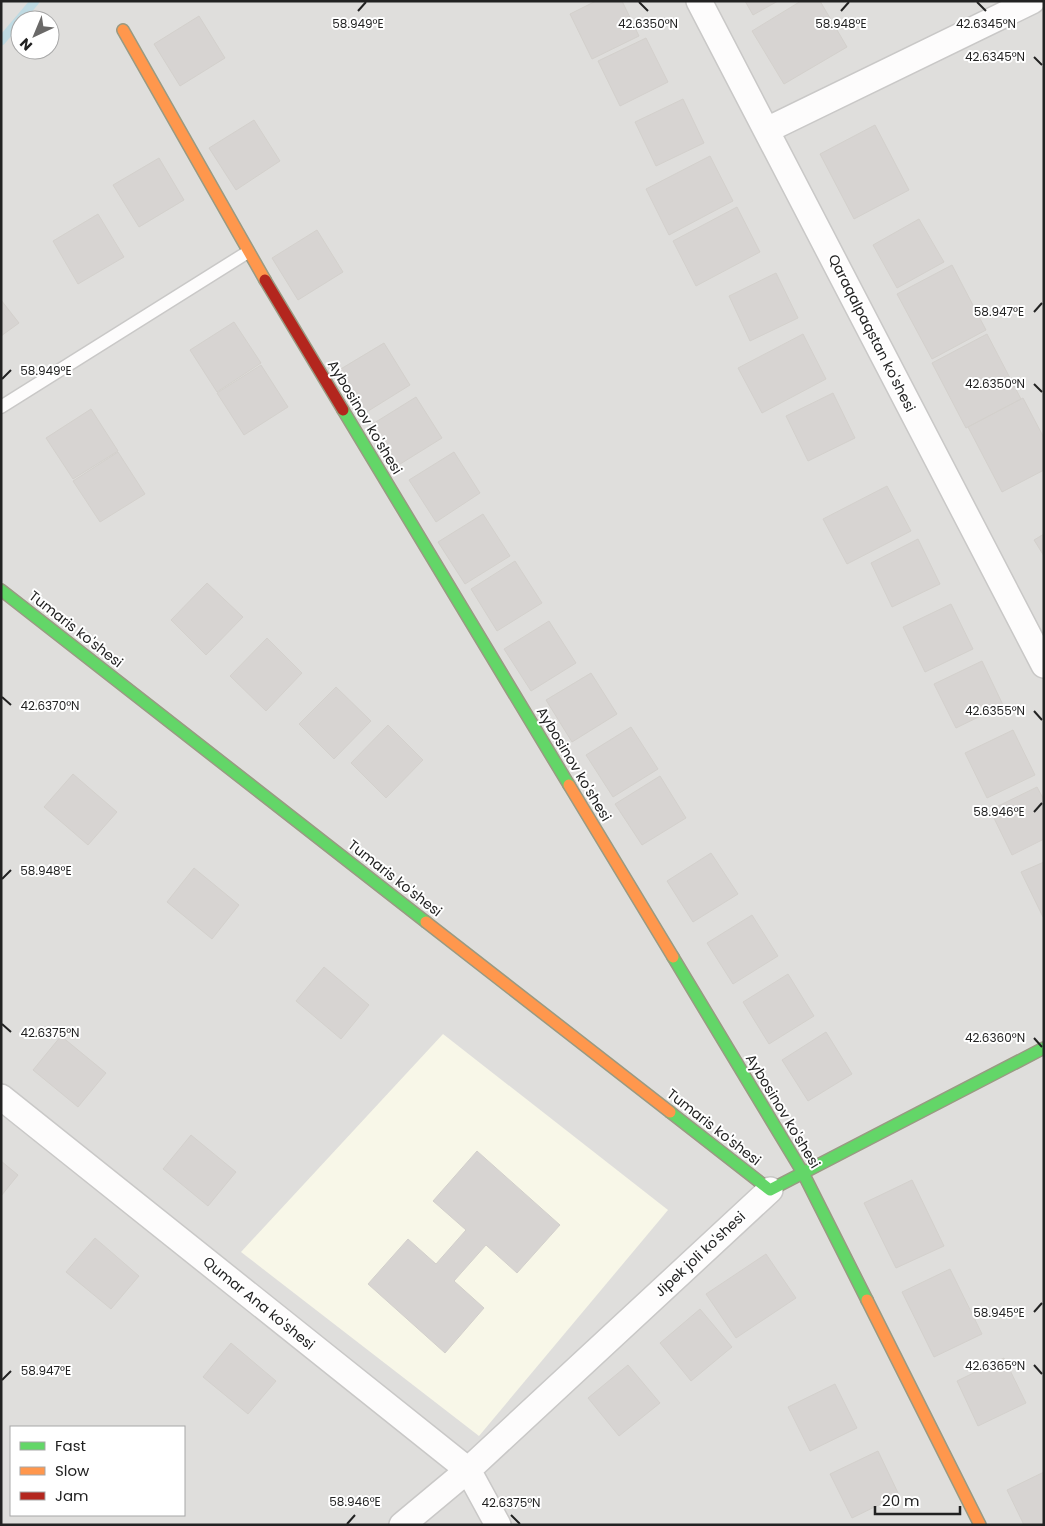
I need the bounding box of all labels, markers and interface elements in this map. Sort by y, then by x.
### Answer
north arrow [10,10,60,60]
text: 58.949°E [332,15,384,32]
text: 42.6350°N [618,15,678,32]
text: 58.948°E [815,15,867,32]
text: 42.6345°N [956,15,1016,32]
text: N [15,34,37,55]
text: 42.6345°N [965,48,1025,65]
street label: Qaraqalpaqstan ko'shesi [823,251,921,415]
text: 58.947°E [974,303,1024,320]
street label: Aybosinov ko'shesi [323,356,407,478]
text: 58.949°E [20,362,72,379]
text: 42.6350°N [965,375,1025,392]
street label: Tumaris ko'shesi [25,586,127,672]
text: 42.6370°N [20,697,80,714]
text: 42.6355°N [965,702,1025,719]
street label: Aybosinov ko'shesi [532,703,616,825]
text: 58.946°E [973,803,1025,820]
street label: Tumaris ko'shesi [344,835,446,921]
text: 58.948°E [20,862,72,879]
text: 42.6375°N [20,1024,80,1041]
text: 42.6360°N [965,1029,1025,1046]
street label: Aybosinov ko'shesi [741,1050,825,1172]
street label: Tumaris ko'shesi [663,1084,765,1170]
street label: Jipek joli ko'shesi [650,1207,750,1301]
street label: Qumar Ana ko'shesi [199,1252,319,1354]
text: 58.945°E [973,1304,1025,1321]
text: 42.6365°N [965,1357,1025,1374]
text: 58.947°E [21,1362,71,1379]
legend [10,1426,185,1516]
text: Fast [55,1435,86,1456]
text: Slow [55,1460,90,1481]
scale bar [875,1484,960,1516]
text: Jam [55,1485,89,1506]
text: 20 m [882,1490,920,1511]
text: 58.946°E [329,1493,381,1510]
text: 42.6375°N [481,1494,541,1511]

